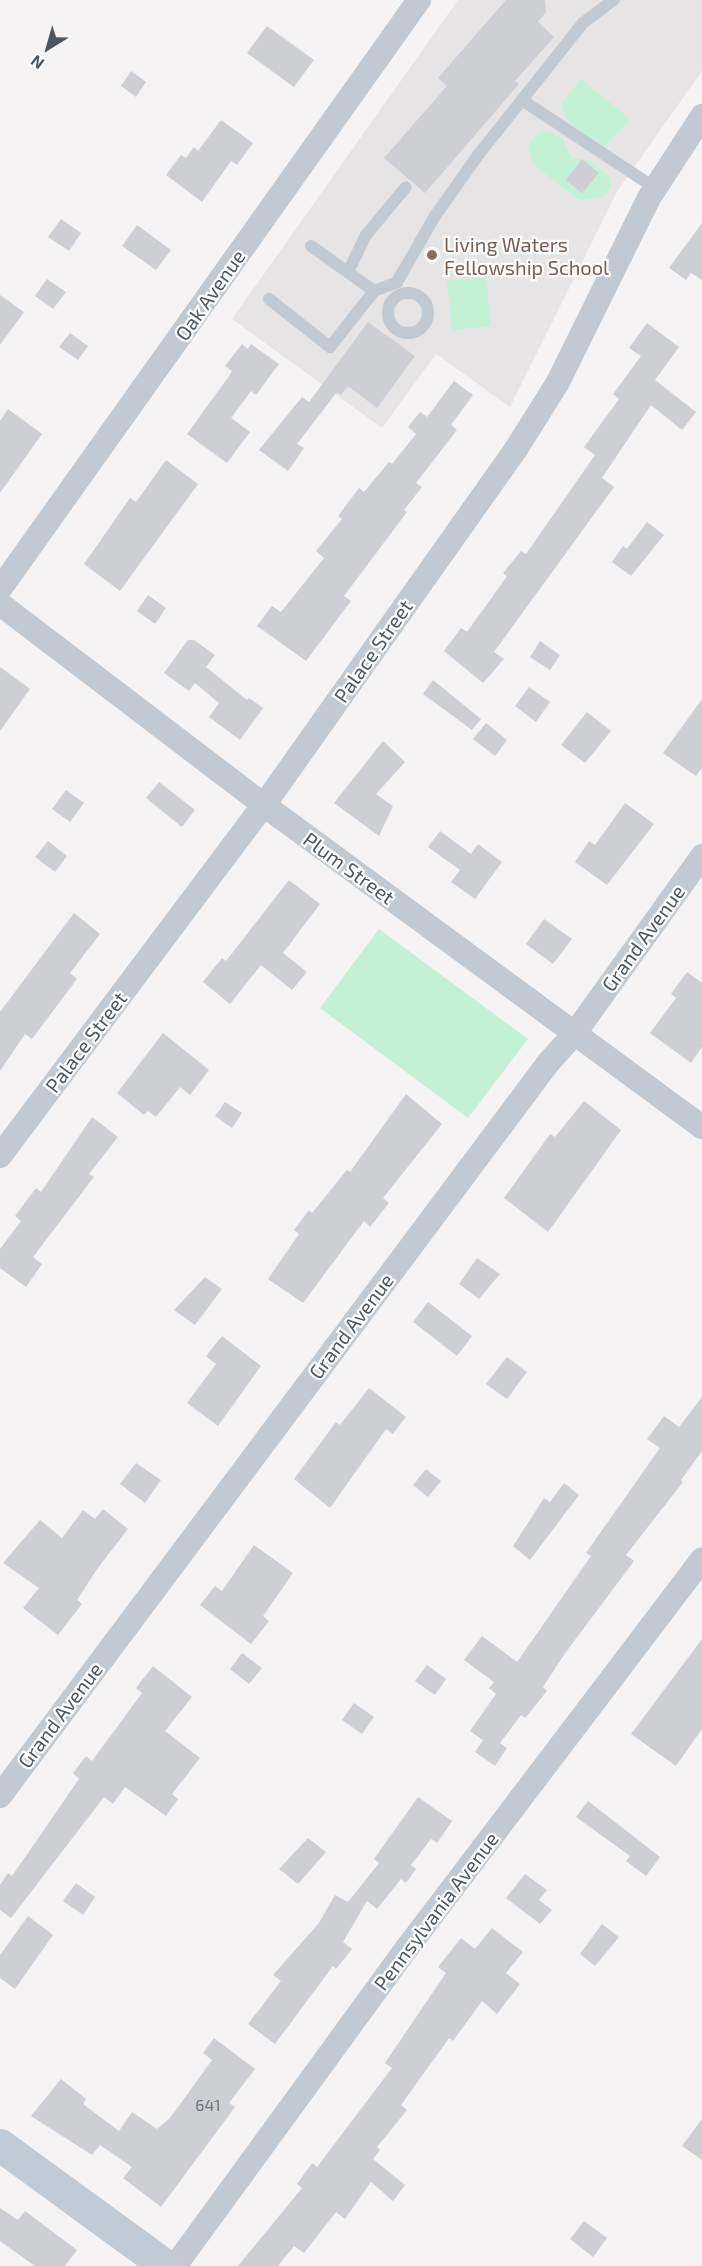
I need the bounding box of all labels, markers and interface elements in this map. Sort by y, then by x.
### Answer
north arrow [18,18,78,78]
text: N [27,52,47,74]
place label: Living Waters Fellowship School [444,232,609,279]
street label: Oak Avenue [170,245,250,345]
marker: Living Waters Fellowship School [425,248,439,262]
street label: Palace Street [329,595,417,707]
street label: Plum Street [299,827,399,909]
street label: Grand Avenue [596,880,690,996]
street label: Palace Street [40,987,132,1097]
street label: Grand Avenue [303,1268,399,1384]
street label: Grand Avenue [12,1657,108,1773]
street label: Pennsylvania Avenue [369,1827,503,1995]
house number: 641 [195,2095,221,2115]

